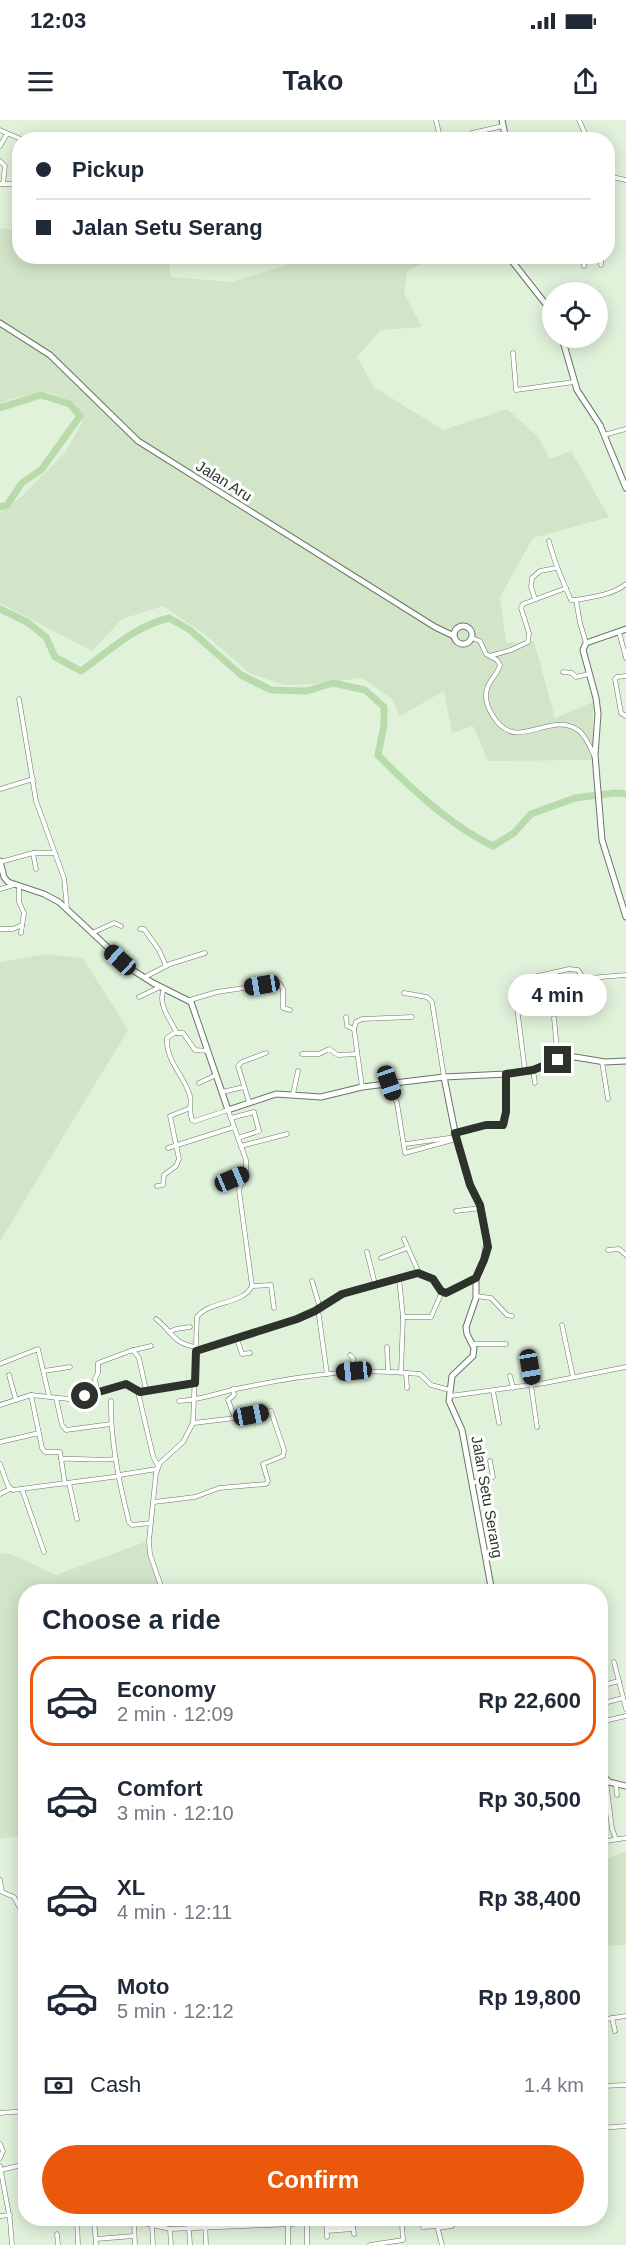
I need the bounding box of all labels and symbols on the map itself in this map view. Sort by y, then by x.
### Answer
street label: Jalan Aru [193,457,255,504]
car [101,941,139,979]
car [243,973,281,997]
callout: 4 min [508,973,608,1015]
route end [544,1046,571,1073]
car [375,1063,403,1103]
car [212,1164,252,1194]
car [518,1348,542,1386]
car [335,1360,373,1382]
route start [71,1382,98,1409]
car [232,1403,270,1427]
street label: Jalan Setu Serang [468,1435,507,1559]

